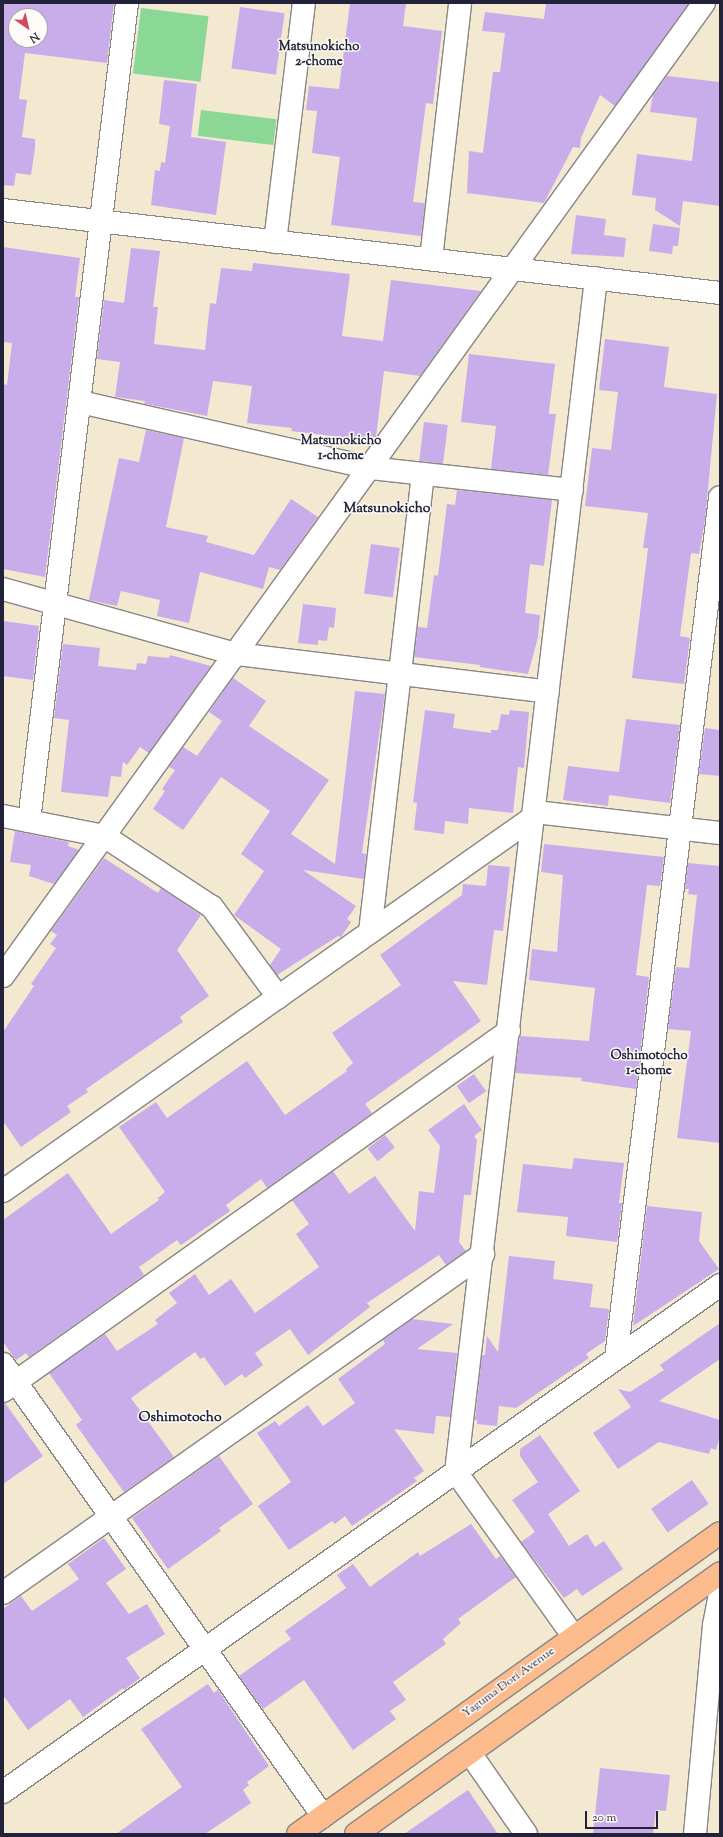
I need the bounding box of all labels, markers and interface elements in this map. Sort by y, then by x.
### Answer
north arrow [8,8,48,48]
text: N [26,28,42,46]
district label: Matsunokicho 2-chome [279,40,359,71]
district label: Matsunokicho 1-chome [301,434,381,465]
district label: Matsunokicho [344,501,430,517]
district label: Oshimotocho 1-chome [610,1049,688,1080]
district label: Oshimotocho [138,1410,222,1426]
street label: Yaguma Dori Avenue [460,1645,558,1721]
scale bar [587,1803,660,1829]
text: 20 m [592,1809,616,1827]

